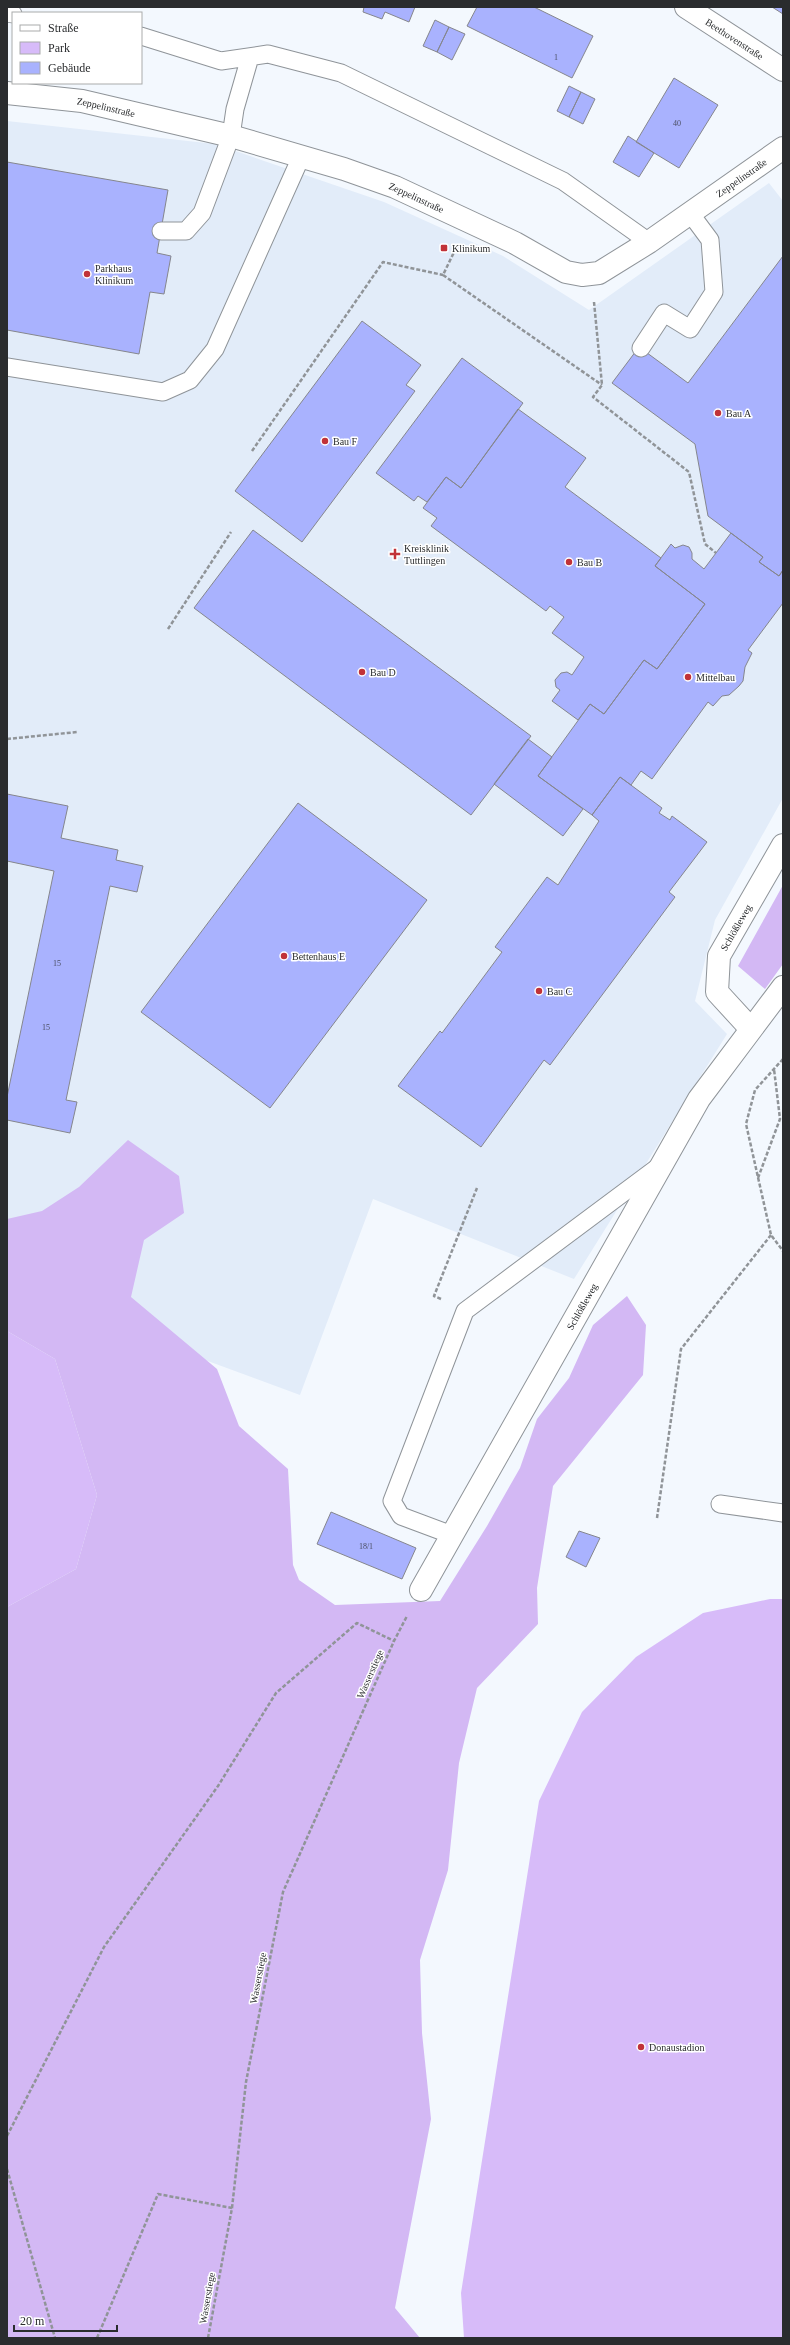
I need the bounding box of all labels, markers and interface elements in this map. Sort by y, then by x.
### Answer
legend [12,12,142,84]
street label: Beethovenstraße [704,16,766,62]
text: Straße [48,21,79,35]
text: Park [48,41,70,55]
house number: 1 [554,53,558,62]
text: Gebäude [48,61,91,75]
street label: Zeppelinstraße [76,95,137,119]
house number: 40 [673,119,681,128]
street label: Zeppelinstraße [713,156,769,199]
street label: Zeppelinstraße [387,180,446,215]
marker: Klinikum [439,243,449,253]
place label: Klinikum [452,243,491,254]
place label: Parkhaus Klinikum [95,263,134,286]
marker: Parkhaus Klinikum [82,269,92,279]
marker: Bau A [713,408,723,418]
place label: Bau A [726,408,752,419]
marker: Bau F [320,436,330,446]
place label: Bau F [333,436,358,447]
place label: Kreisklinik Tuttlingen [404,543,449,566]
marker: Kreisklinik Tuttlingen [389,548,401,560]
marker: Bau B [564,557,574,567]
place label: Bau B [577,557,603,568]
marker: Bau D [357,667,367,677]
place label: Bau D [370,667,396,678]
marker: Mittelbau [683,672,693,682]
place label: Mittelbau [696,672,735,683]
street label: Schlößleweg [718,902,753,952]
marker: Bettenhaus E [279,951,289,961]
place label: Bettenhaus E [292,951,345,962]
house number: 15 [53,959,61,968]
marker: Bau C [534,986,544,996]
place label: Bau C [547,986,573,997]
house number: 15 [42,1023,50,1032]
street label: Schlößleweg [564,1281,599,1332]
house number: 18/1 [359,1542,373,1551]
street label: Wasserstiege [354,1648,386,1700]
street label: Wasserstiege [248,1951,268,2005]
marker: Donaustadion [636,2042,646,2052]
place label: Donaustadion [649,2042,705,2053]
street label: Wasserstiege [197,2271,217,2325]
scale bar [14,2307,117,2333]
text: 20 m [20,2314,45,2328]

